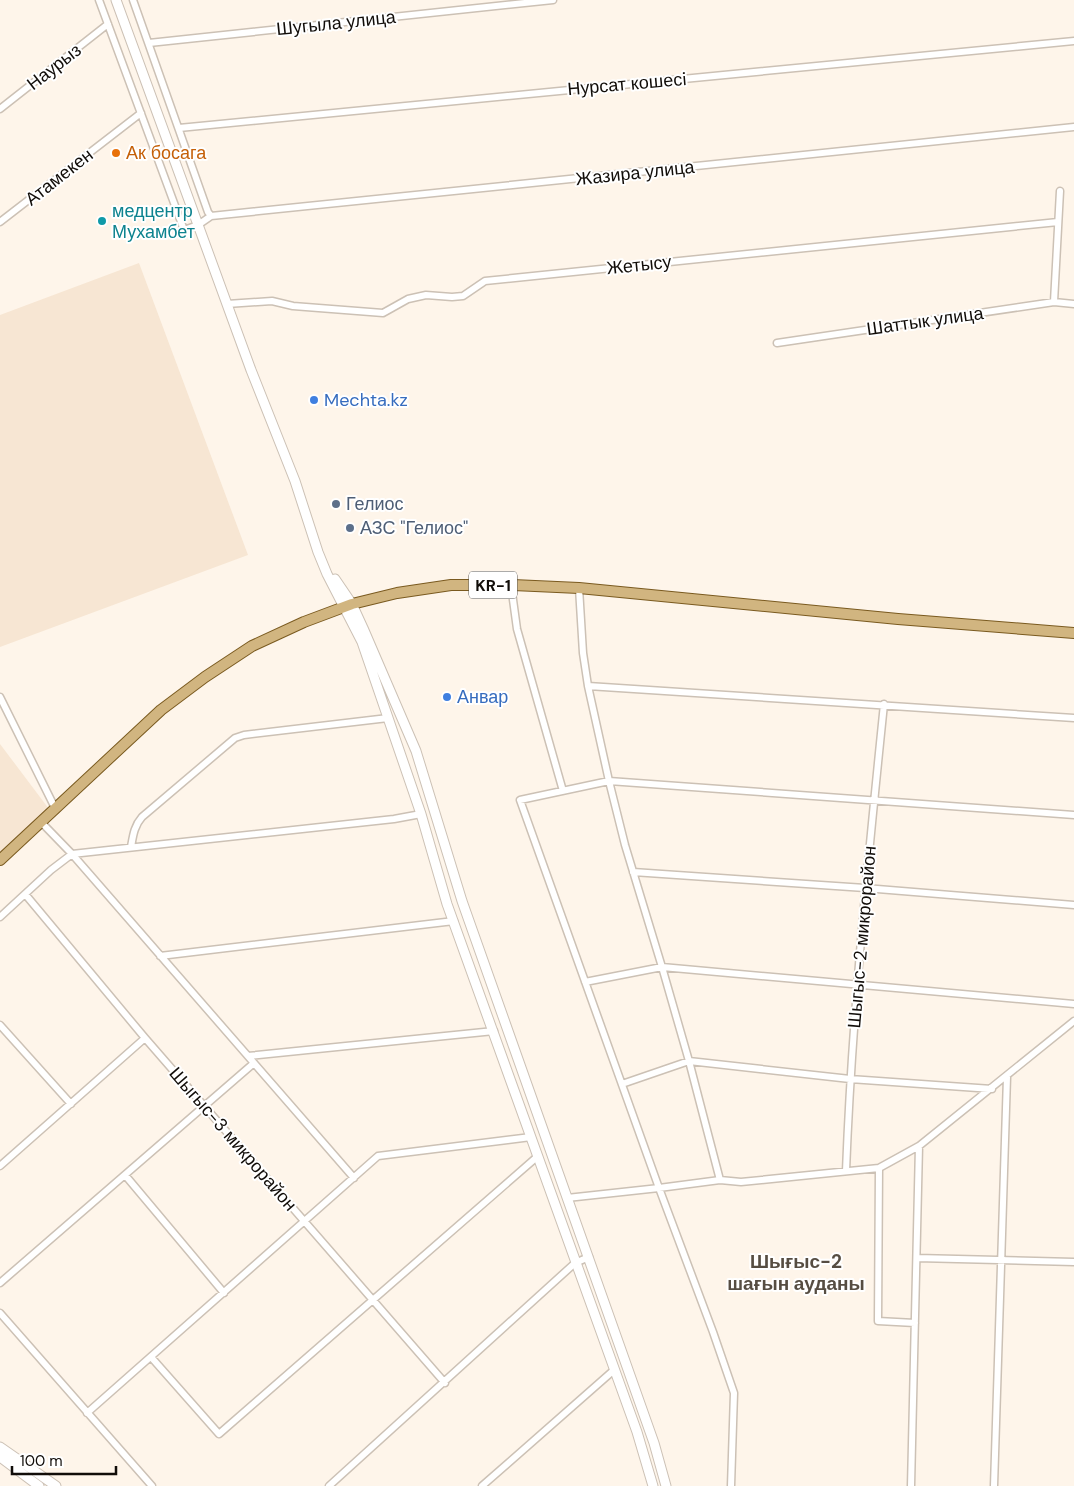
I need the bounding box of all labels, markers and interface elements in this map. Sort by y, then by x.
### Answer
street label: Шугыла улица [275,5,398,41]
street label: Наурыз [22,38,86,96]
street label: Нурсат кошесi [567,67,687,101]
place label: Ак босага [126,141,207,165]
street label: Атамекен [20,143,98,211]
marker: Ак босага [110,147,122,159]
street label: Жазира улица [574,155,697,191]
place label: медцентр Мухамбет [112,199,195,244]
marker: медцентр Мухамбет [96,215,108,227]
street label: Жетысу [605,250,673,280]
street label: Шаттык улица [865,301,986,341]
place label: Mechta.kz [324,388,408,412]
marker: Mechta.kz [308,394,320,406]
place label: Гелиос [346,492,404,516]
marker: Гелиос [330,498,342,510]
place label: АЗС "Гелиос" [360,516,468,540]
marker: АЗС "Гелиос" [344,522,356,534]
road number: KR-1 [469,572,517,598]
place label: Анвар [457,685,508,709]
marker: Анвар [441,691,453,703]
street label: Шыгыс-2 микрорайон [842,845,882,1029]
street label: Шыгыс-3 микрорайон [164,1062,302,1216]
district label: Шығыс-2 шағын ауданы [727,1249,865,1296]
scale bar [12,1444,116,1476]
text: 100 m [20,1451,63,1471]

